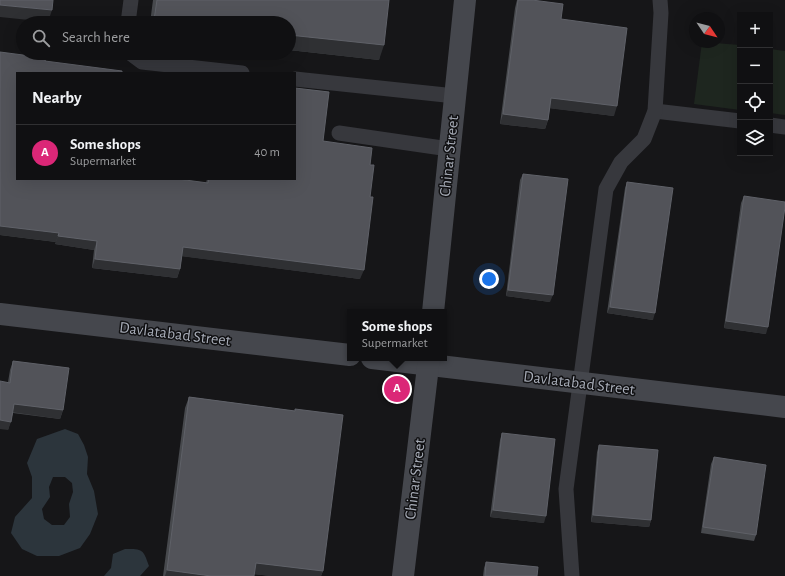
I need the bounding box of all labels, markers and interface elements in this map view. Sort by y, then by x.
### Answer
north arrow [689,12,725,48]
map controls [737,12,773,156]
button: + [737,12,773,48]
search box [16,16,296,60]
icon: search [30,27,52,49]
text: Search here [62,30,130,45]
button: − [737,48,773,84]
button: locate [737,84,773,120]
text: Nearby [32,89,82,106]
street label: Chinar Street [437,115,461,197]
button: layers [737,120,773,156]
text: Some shops [70,137,141,152]
text: A [41,146,49,159]
text: 40 m [254,146,280,159]
text: Supermarket [70,155,136,168]
your location [479,269,499,289]
popup [347,309,447,361]
street label: Davlatabad Street [118,319,232,349]
text: Some shops [362,319,432,334]
text: Supermarket [362,337,428,350]
street label: Davlatabad Street [522,368,636,398]
pin: A [384,374,410,404]
street label: Chinar Street [402,438,428,520]

